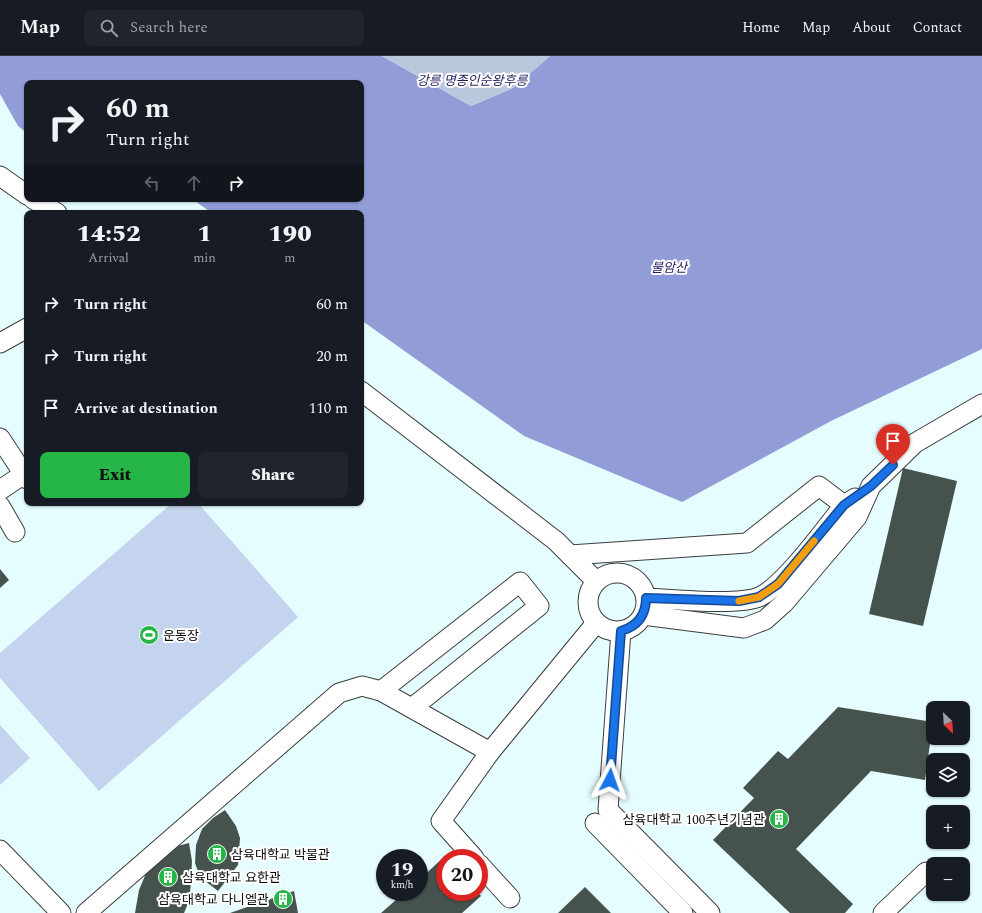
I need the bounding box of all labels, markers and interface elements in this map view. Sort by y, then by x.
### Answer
search box [84,10,364,46]
text: Map [20,13,60,42]
text: Search here [130,16,208,39]
icon: search [98,17,120,39]
text: Home [742,17,780,38]
text: Map [802,17,830,38]
text: About [852,17,891,38]
text: Contact [913,17,962,38]
park label: 강릉 명종인순왕후릉 [417,71,528,91]
text: 60 m [106,87,170,130]
icon: right [40,96,92,148]
text: Turn right [106,126,189,153]
icon: left [141,172,163,194]
icon: ahead [183,172,205,194]
icon: right [225,172,247,194]
text: 14:52 [76,216,141,252]
text: 1 [197,216,212,252]
text: 190 [268,216,312,252]
text: Arrival [88,248,129,268]
text: min [193,248,216,268]
text: m [284,248,296,268]
park label: 불암산 [651,258,689,278]
icon: right [40,293,62,315]
text: Turn right [74,293,147,316]
text: 60 m [316,293,348,316]
icon: right [40,345,62,367]
text: Turn right [74,345,147,368]
text: 20 m [316,345,348,368]
icon: arrive [40,397,62,419]
text: Arrive at destination [74,397,218,420]
text: 110 m [309,397,348,420]
pin [876,424,910,465]
icon: arrive [882,430,904,452]
button: Exit [40,452,190,498]
button: Share [198,452,348,498]
sports icon: 운동장 [138,624,160,646]
place label: 운동장 [163,626,199,646]
north arrow [926,701,970,745]
map controls [926,701,970,901]
button: layers [926,753,970,797]
position arrow [589,759,631,801]
button: + [926,805,970,849]
building icon: 삼육대학교 100주년기념관 [768,808,790,830]
place label: 삼육대학교 100주년기념관 [623,810,765,830]
building icon: 삼육대학교 박물관 [206,843,228,865]
place label: 삼육대학교 박물관 [231,845,330,865]
speed limit sign: 20 [436,849,488,901]
text: 19 [391,855,413,885]
button: − [926,857,970,901]
building icon: 삼육대학교 요한관 [157,866,179,888]
place label: 삼육대학교 요한관 [182,868,281,888]
text: km/h [391,877,413,893]
building icon: 삼육대학교 다니엘관 [272,888,294,910]
place label: 삼육대학교 다니엘관 [158,890,269,910]

